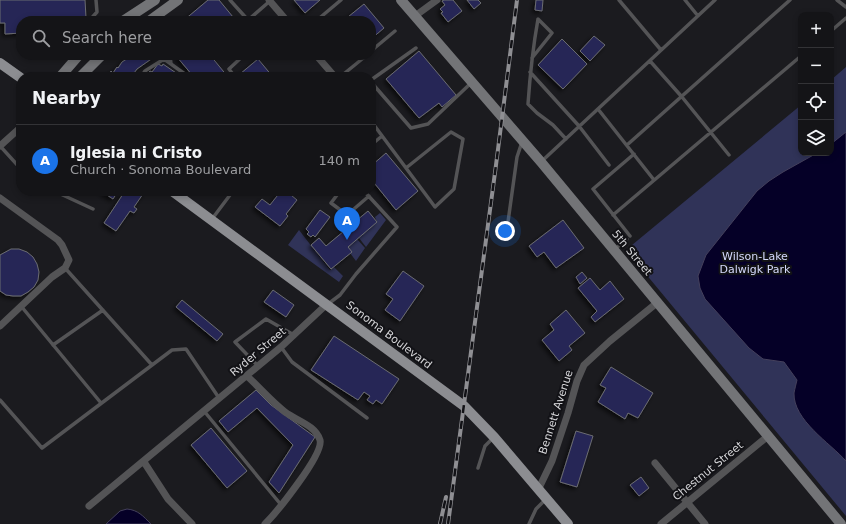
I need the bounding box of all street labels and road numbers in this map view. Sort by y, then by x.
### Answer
street label: 5th Street [609,228,655,279]
street label: Sonoma Boulevard [344,299,434,371]
street label: Ryder Street [227,324,289,379]
street label: Bennett Avenue [536,368,576,456]
street label: Chestnut Street [670,438,746,503]

